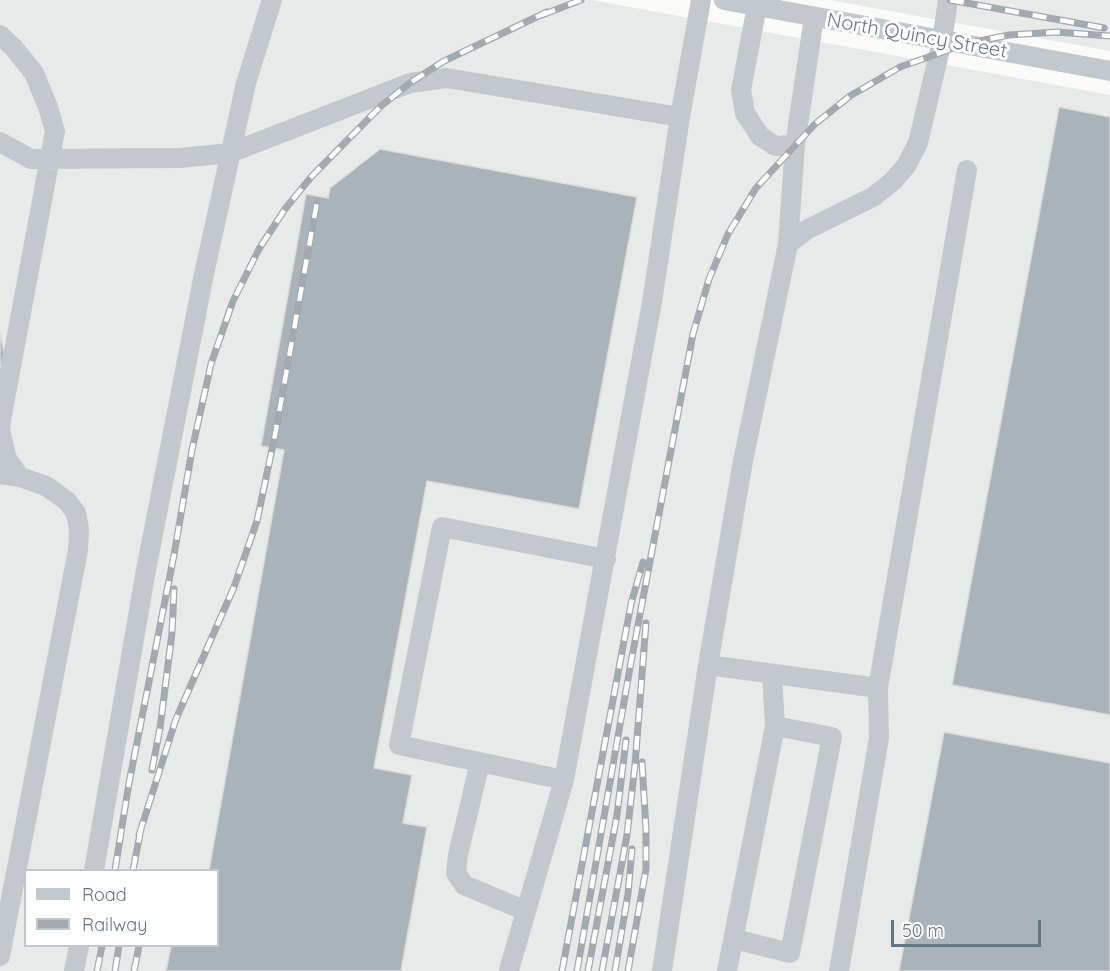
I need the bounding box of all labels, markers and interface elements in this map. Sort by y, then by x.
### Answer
street label: North Quincy Street [825,8,1009,64]
legend [24,869,219,947]
text: Road [82,883,127,906]
scale bar [894,908,1044,946]
text: Railway [82,913,148,936]
text: 50 m [902,919,944,942]

